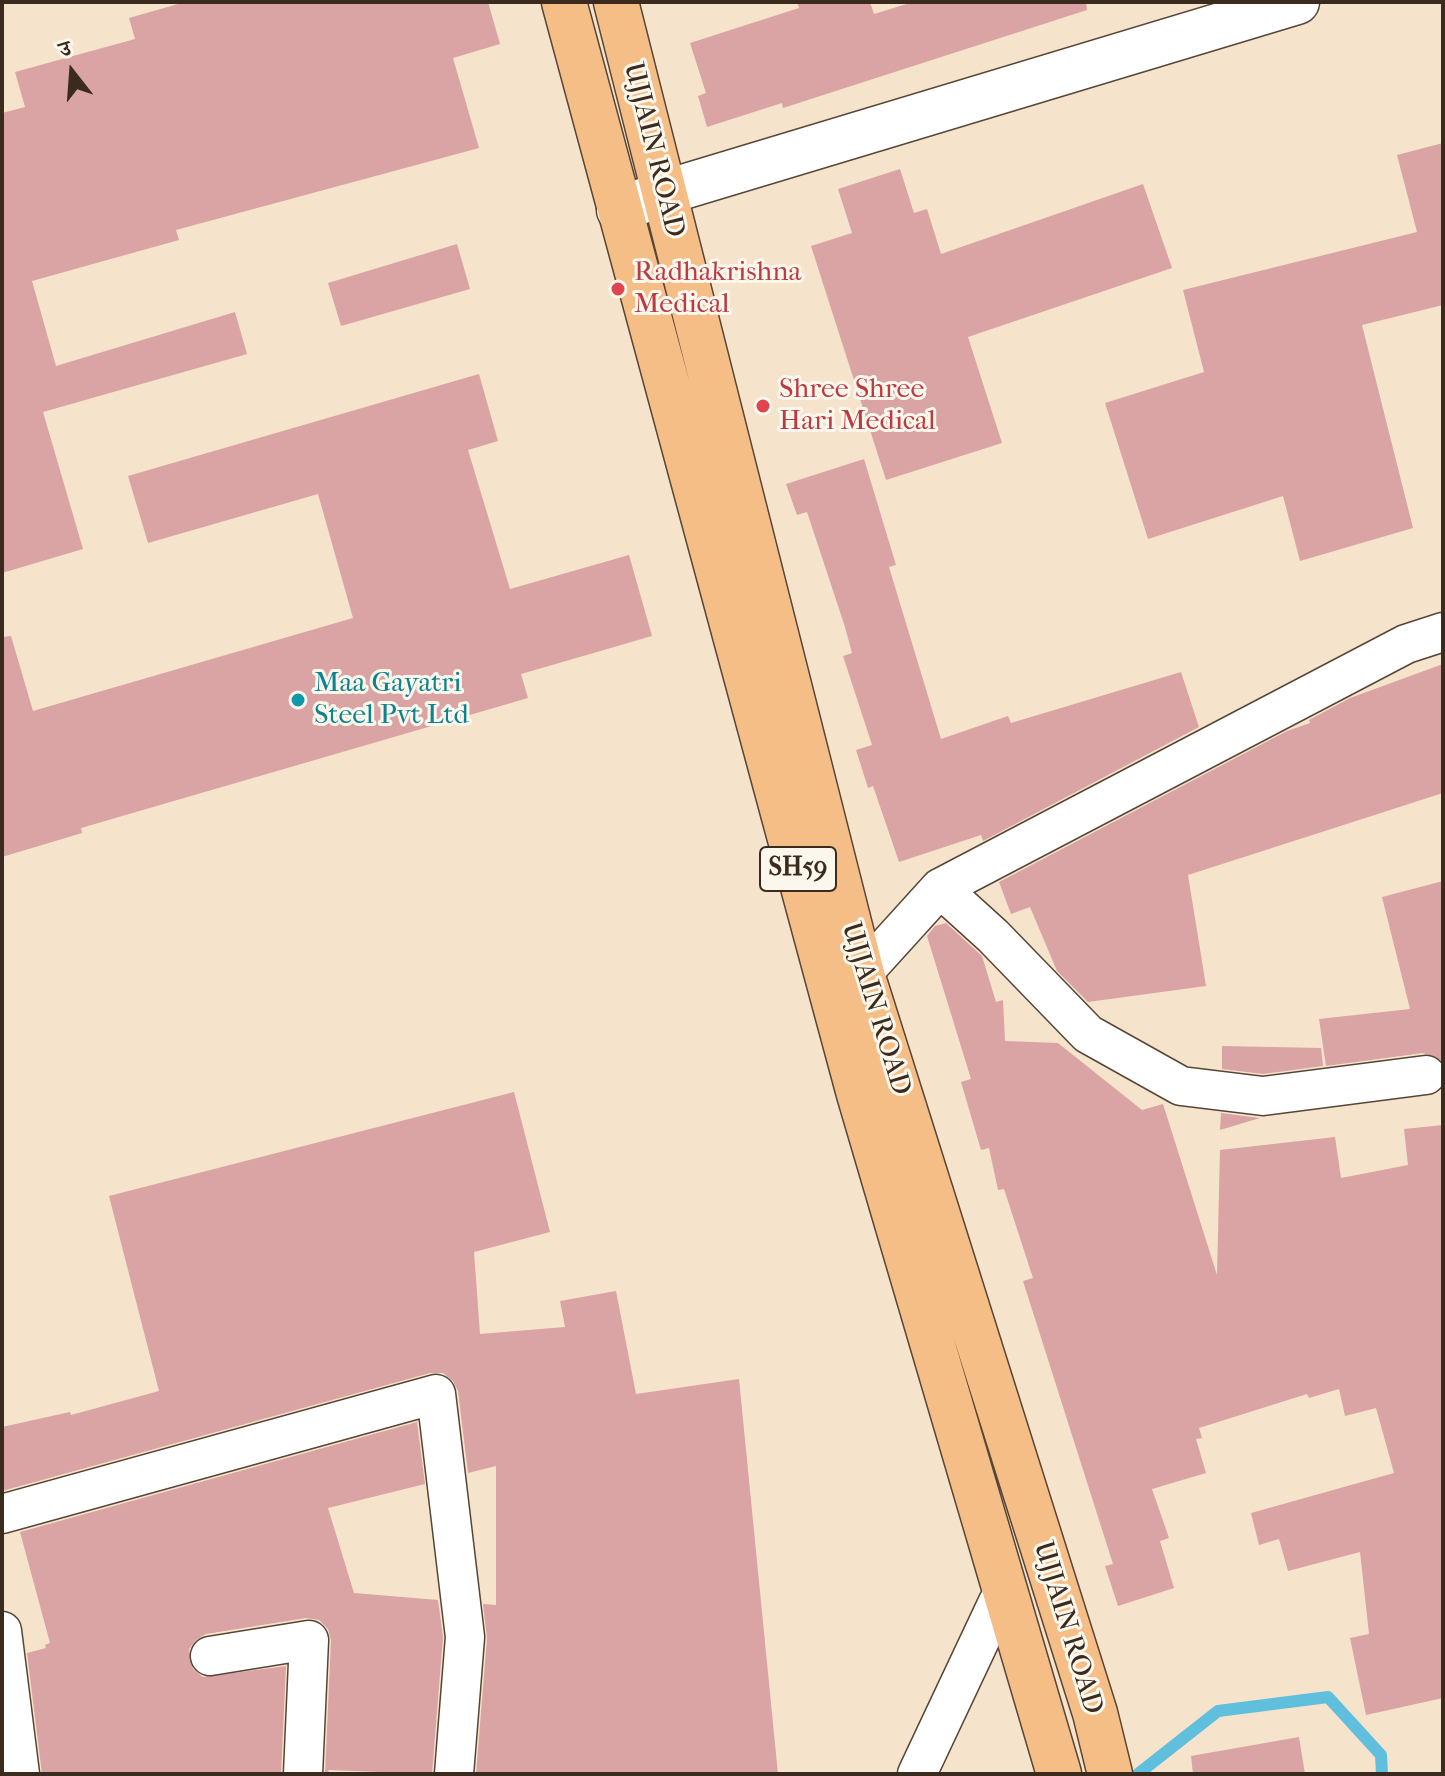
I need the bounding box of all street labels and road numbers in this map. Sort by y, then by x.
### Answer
street label: UJJAIN ROAD [615,59,691,241]
road number: SH59 [760,847,836,891]
street label: UJJAIN ROAD [833,918,917,1100]
street label: UJJAIN ROAD [1025,1537,1109,1719]

